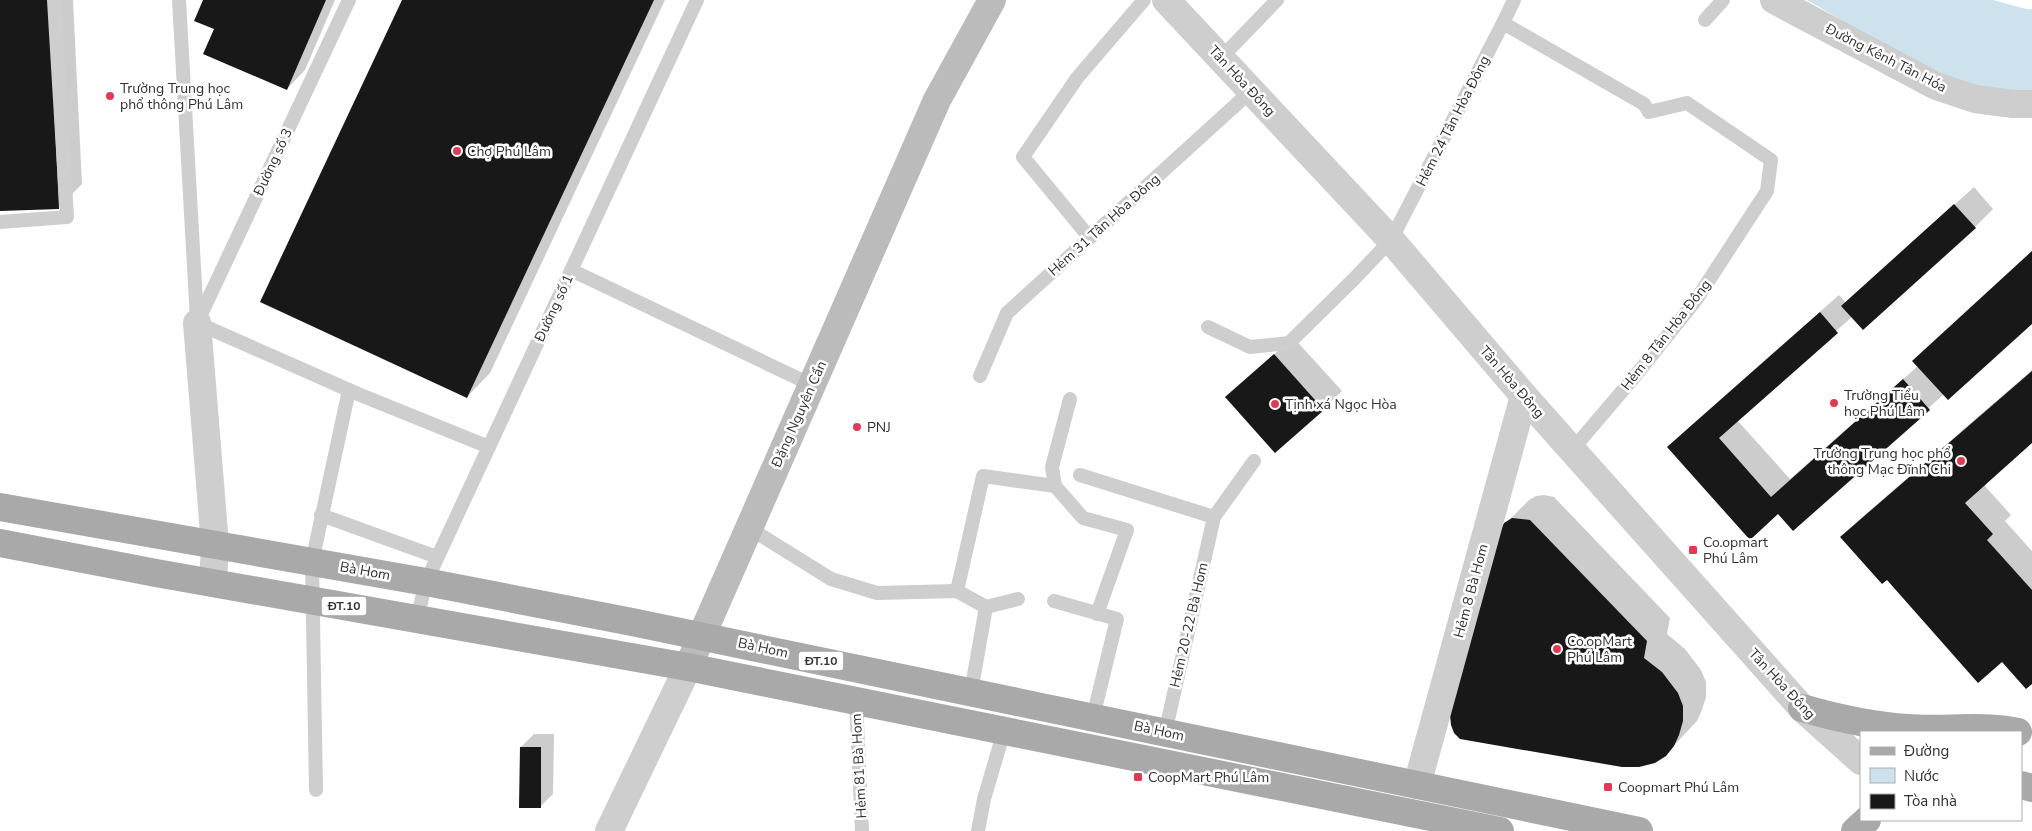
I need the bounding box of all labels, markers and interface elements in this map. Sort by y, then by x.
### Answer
street label: Đường Kênh Tân Hóa [1821,19,1950,97]
street label: Tân Hòa Đông [1204,42,1280,120]
street label: Hẻm 24 Tân Hòa Đông [1412,52,1494,190]
place label: Trường Trung học phổ thông Phú Lâm [120,79,243,114]
marker: Trường Trung học phổ thông Phú Lâm [104,90,116,102]
street label: Đường số 3 [249,125,297,200]
place label: Chợ Phú Lâm [467,142,551,161]
marker: Chợ Phú Lâm [451,145,463,157]
street label: Hẻm 31 Tân Hòa Đông [1044,170,1164,280]
street label: Đường số 1 [530,271,578,346]
street label: Hẻm 8 Tân Hòa Đông [1617,276,1715,394]
street label: Tân Hòa Đông [1475,342,1549,422]
street label: Đặng Nguyên Cẩn [767,358,831,471]
place label: Trường Tiểu học Phú Lâm [1844,386,1925,421]
place label: Tịnh xá Ngọc Hòa [1285,395,1397,414]
marker: Trường Tiểu học Phú Lâm [1828,397,1840,409]
marker: Tịnh xá Ngọc Hòa [1269,398,1281,410]
place label: PNJ [867,418,891,437]
marker: PNJ [851,421,863,433]
place label: Trường Trung học phổ thông Mạc Đĩnh Chi [1814,444,1951,479]
marker: Trường Trung học phổ thông Mạc Đĩnh Chi [1955,455,1967,467]
place label: Co.opmart Phú Lâm [1703,533,1768,568]
street label: Hẻm 8 Bà Hom [1449,542,1493,640]
marker: Co.opmart Phú Lâm [1687,544,1699,556]
street label: Bà Hom [338,557,392,585]
street label: Hẻm 20-22 Bà Hom [1165,561,1213,689]
road number: ĐT.10 [322,596,366,616]
place label: Co.opMart Phú Lâm [1567,632,1632,667]
street label: Bà Hom [736,633,790,663]
marker: Co.opMart Phú Lâm [1551,643,1563,655]
street label: Tân Hòa Đông [1744,645,1820,723]
road number: ĐT.10 [798,651,844,670]
street label: Hẻm 81 Bà Hom [847,713,871,819]
street label: Bà Hom [1132,716,1186,746]
legend [1860,731,2022,821]
text: Đường [1903,741,1949,761]
text: Nước [1904,766,1939,786]
place label: CoopMart Phú Lâm [1148,768,1269,787]
marker: CoopMart Phú Lâm [1132,771,1144,783]
place label: Coopmart Phú Lâm [1618,778,1739,797]
marker: Coopmart Phú Lâm [1602,781,1614,793]
text: Tòa nhà [1904,791,1957,811]

